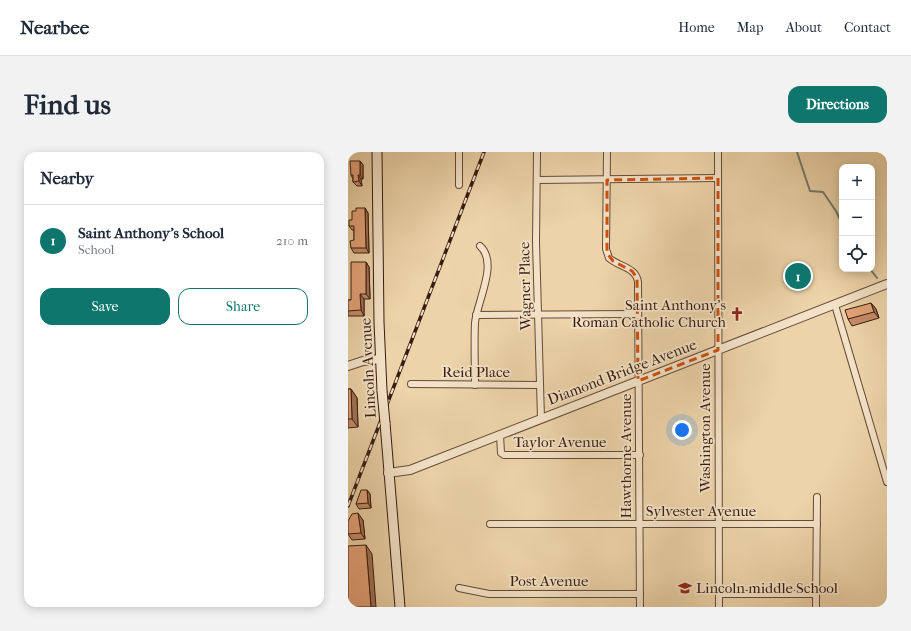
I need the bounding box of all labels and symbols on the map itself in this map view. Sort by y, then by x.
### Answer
street label: Wagner Place [515,241,535,331]
pin: 1 [785,261,811,291]
place label: Saint Anthony's Roman Catholic Church [572,296,727,331]
church icon: Saint Anthony's Roman Catholic Church [729,306,745,322]
street label: Lincoln Avenue [356,317,380,419]
street label: Diamond Bridge Avenue [545,335,700,409]
street label: Reid Place [442,363,511,381]
street label: Washington Avenue [696,363,714,494]
street label: Hawthorne Avenue [617,393,635,518]
your location [672,420,692,440]
street label: Taylor Avenue [513,433,607,451]
street label: Sylvester Avenue [646,502,757,520]
street label: Post Avenue [510,572,589,590]
place label: Lincoln middle School [696,579,838,597]
school or university icon: Lincoln middle School [677,580,693,596]

